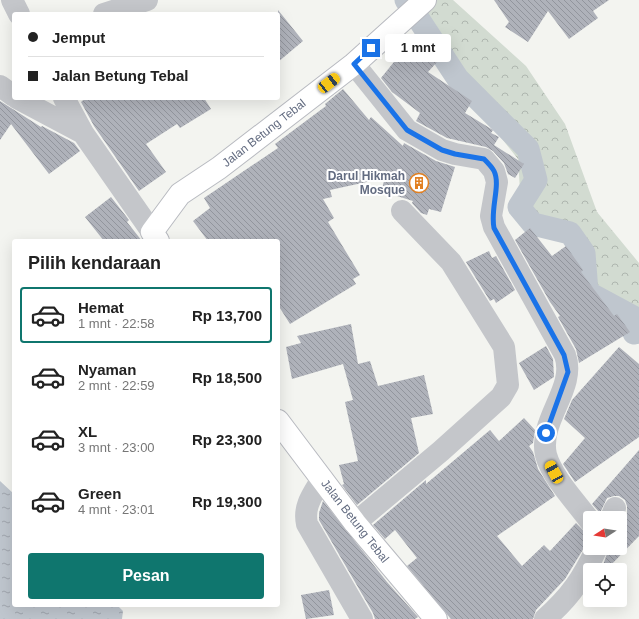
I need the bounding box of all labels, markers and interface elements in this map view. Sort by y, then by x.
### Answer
text: Jemput [52,29,105,46]
callout: 1 mnt [385,34,451,62]
route end [362,39,380,57]
text: 1 mnt [401,40,435,55]
text: Jalan Betung Tebal [52,67,188,84]
car [316,71,342,95]
street label: Jalan Betung Tebal [220,96,308,170]
place label: Darul Hikmah Mosque [328,169,405,197]
building icon: Darul Hikmah Mosque [408,172,430,194]
text: Pilih kendaraan [28,253,161,273]
icon: car [30,297,66,333]
text: Hemat [78,299,124,316]
text: Rp 13,700 [192,307,262,324]
text: 1 mnt · 22:58 [78,316,155,331]
icon: car [30,359,66,395]
text: Nyaman [78,361,136,378]
text: Rp 18,500 [192,369,262,386]
text: 2 mnt · 22:59 [78,378,155,393]
icon: car [30,421,66,457]
text: XL [78,423,97,440]
route start [537,424,555,442]
text: Rp 23,300 [192,431,262,448]
text: 3 mnt · 23:00 [78,440,155,455]
car [543,459,565,485]
street label: Jalan Betung Tebal [318,477,392,565]
icon: car [30,483,66,519]
text: Green [78,485,121,502]
text: Rp 19,300 [192,493,262,510]
text: 4 mnt · 23:01 [78,502,155,517]
north arrow [583,511,627,555]
map controls [583,511,627,607]
button: Pesan [28,553,264,599]
button: locate [583,563,627,607]

